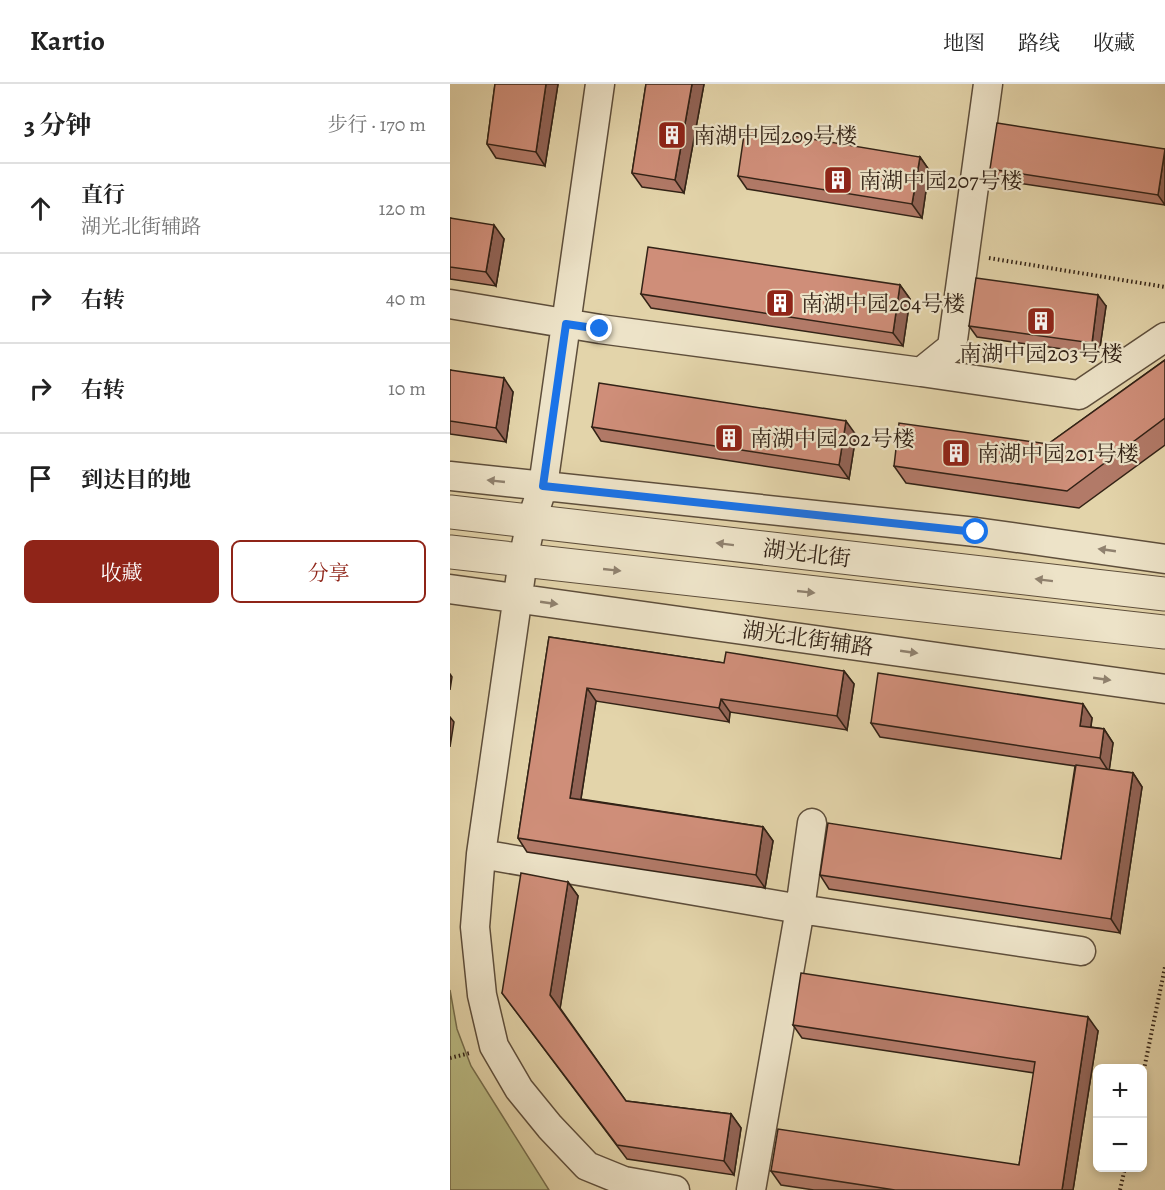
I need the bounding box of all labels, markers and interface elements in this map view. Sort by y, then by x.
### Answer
text: Kartio [30,22,105,60]
text: 地图 [943,29,985,57]
text: 路线 [1018,29,1060,57]
text: 收藏 [1093,29,1135,57]
text: 3 分钟 [24,108,92,143]
text: 步行 · 170 m [328,111,426,138]
building icon: 南湖中园209号楼 [656,119,688,151]
place label: 南湖中园209号楼 [693,121,857,151]
building icon: 南湖中园207号楼 [822,164,854,196]
place label: 南湖中园207号楼 [859,166,1022,196]
text: 直行 [81,180,125,210]
icon: ahead [24,192,57,225]
text: 120 m [378,195,426,222]
text: 湖光北街辅路 [81,213,201,240]
icon: right [24,282,57,315]
text: 右转 [81,285,125,315]
text: 40 m [386,285,426,312]
building icon: 南湖中园204号楼 [764,287,796,319]
place label: 南湖中园204号楼 [801,289,965,319]
building icon: 南湖中园203号楼 [1025,305,1057,337]
route end [586,315,612,341]
place label: 南湖中园203号楼 [959,339,1123,369]
icon: right [24,372,57,405]
text: 右转 [81,375,125,405]
text: 10 m [388,375,426,402]
building icon: 南湖中园202号楼 [713,422,745,454]
place label: 南湖中园202号楼 [750,424,915,454]
building icon: 南湖中园201号楼 [940,437,972,469]
place label: 南湖中园201号楼 [977,439,1139,469]
icon: arrive [24,462,57,495]
text: 到达目的地 [81,465,191,495]
one-way arrow [487,476,506,486]
route start [962,518,988,544]
street label: 湖光北街 [761,534,852,574]
one-way arrow [716,539,735,549]
button: 收藏 [24,540,219,603]
button: 分享 [231,540,426,603]
one-way arrow [1097,546,1116,555]
one-way arrow [603,565,622,575]
one-way arrow [1035,576,1054,585]
one-way arrow [797,587,816,597]
one-way arrow [540,599,559,608]
street label: 湖光北街辅路 [740,615,875,663]
one-way arrow [900,648,919,657]
one-way arrow [1093,675,1112,684]
map controls [1093,1064,1147,1172]
button: + [1093,1064,1147,1118]
button: − [1093,1118,1147,1172]

